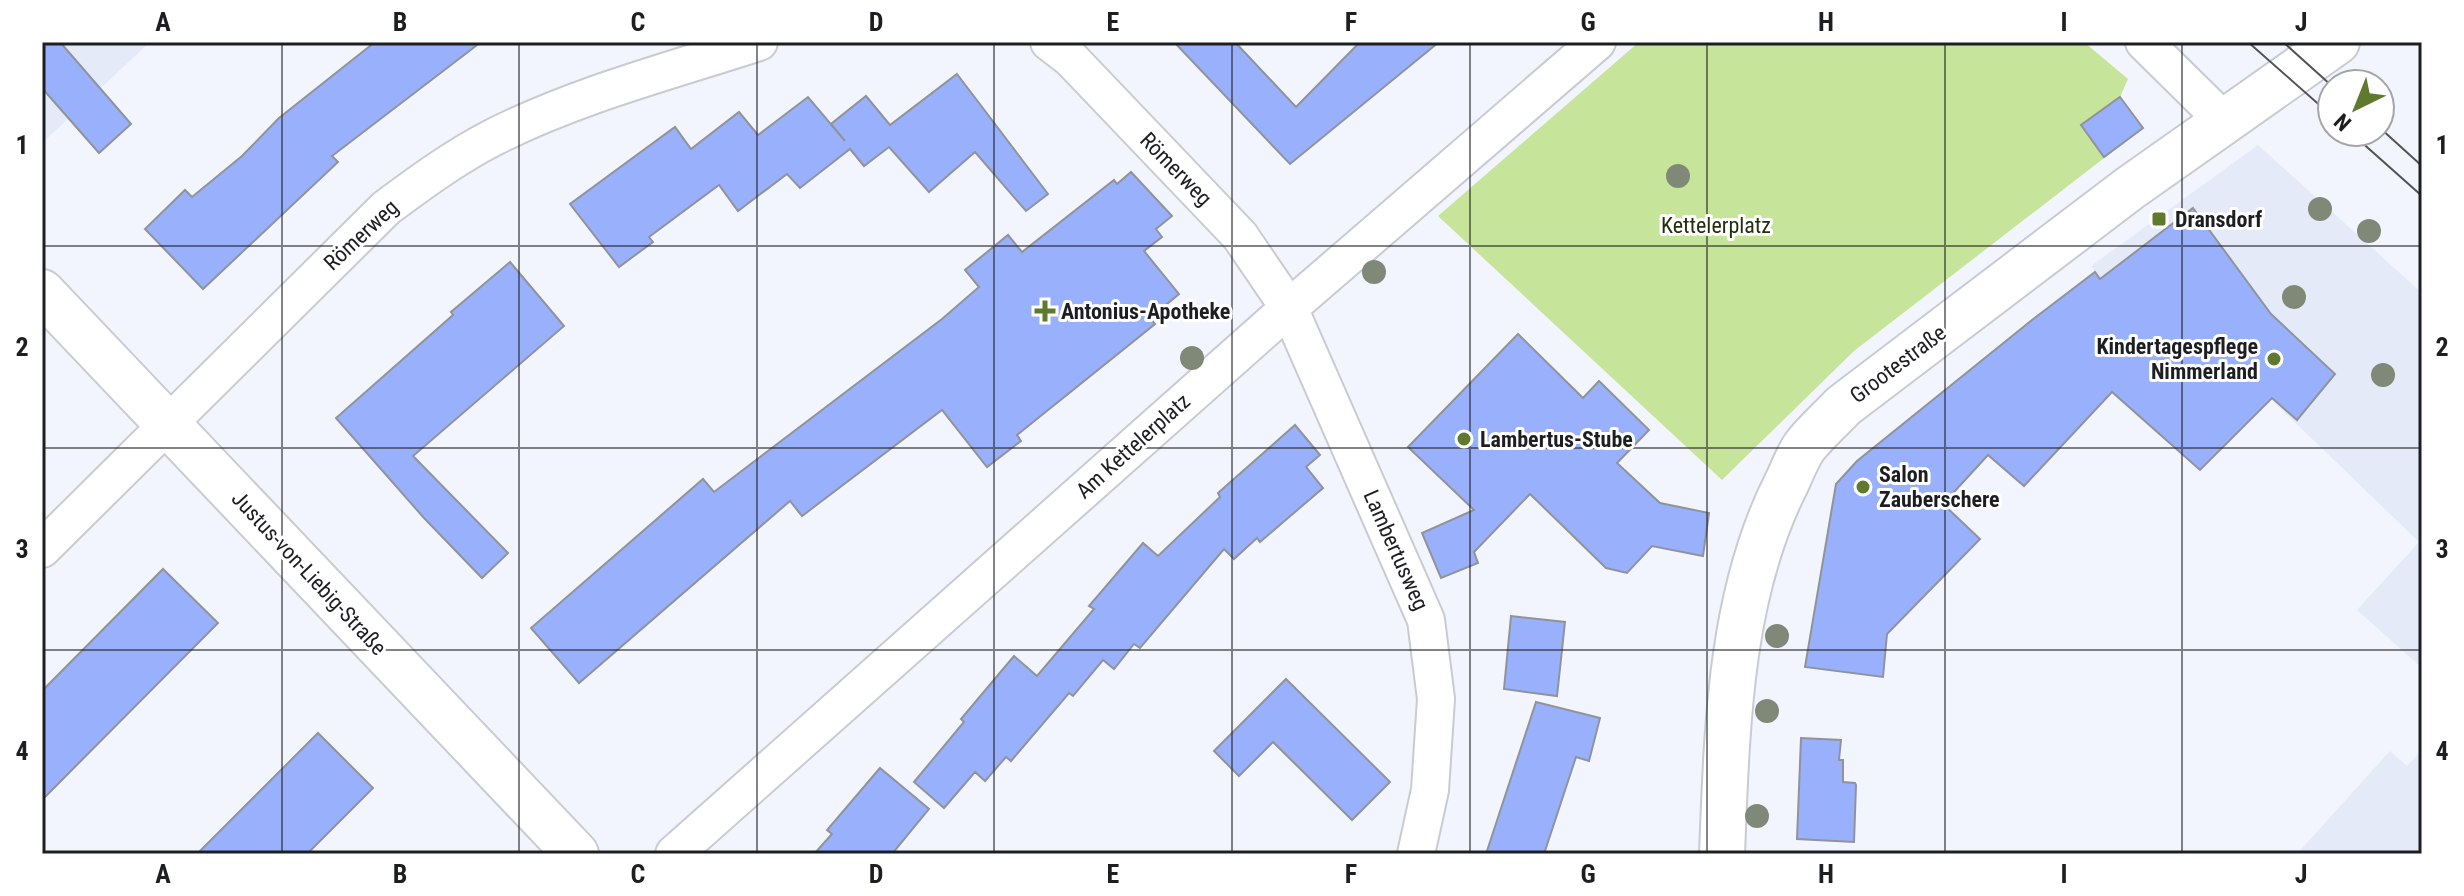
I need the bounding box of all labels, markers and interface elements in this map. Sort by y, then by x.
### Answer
text: A [155,7,171,37]
text: B [393,7,407,37]
text: C [631,7,646,37]
text: D [869,7,883,37]
text: E [1107,7,1120,37]
text: F [1345,7,1357,37]
text: G [1580,7,1596,37]
text: H [1818,7,1834,37]
text: I [2060,7,2068,37]
text: J [2295,7,2307,37]
north arrow [2316,68,2396,148]
text: N [2329,109,2356,136]
street label: Römerweg [1135,127,1217,211]
text: 1 [15,130,29,160]
text: 1 [2435,130,2449,160]
street label: Römerweg [319,195,403,275]
place label: Dransdorf [2175,207,2262,232]
marker: Dransdorf [2150,210,2168,228]
park label: Kettelerplatz [1661,213,1771,238]
place label: Antonius-Apotheke [1061,299,1230,324]
marker: Antonius-Apotheke [1036,302,1054,320]
street label: Grootestraße [1845,320,1951,408]
text: 2 [15,332,29,362]
text: 2 [2435,332,2449,362]
place label: Kindertagespflege Nimmerland [2096,334,2258,384]
marker: Kindertagespflege Nimmerland [2265,350,2283,368]
street label: Am Kettelerplatz [1071,388,1195,504]
place label: Lambertus-Stube [1480,427,1633,452]
marker: Lambertus-Stube [1455,430,1473,448]
place label: Salon Zauberschere [1879,462,2000,512]
marker: Salon Zauberschere [1854,478,1872,496]
street label: Justus-von-Liebig-Straße [227,486,391,660]
street label: Lambertusweg [1358,486,1434,614]
text: 3 [15,534,29,564]
text: 3 [2435,534,2449,564]
text: 4 [15,736,29,766]
text: 4 [2435,736,2449,766]
text: A [155,859,171,889]
text: B [393,859,407,889]
text: C [631,859,646,889]
text: D [869,859,883,889]
text: E [1107,859,1120,889]
text: F [1345,859,1357,889]
text: G [1580,859,1596,889]
text: H [1818,859,1834,889]
text: I [2060,859,2068,889]
text: J [2295,859,2307,889]

